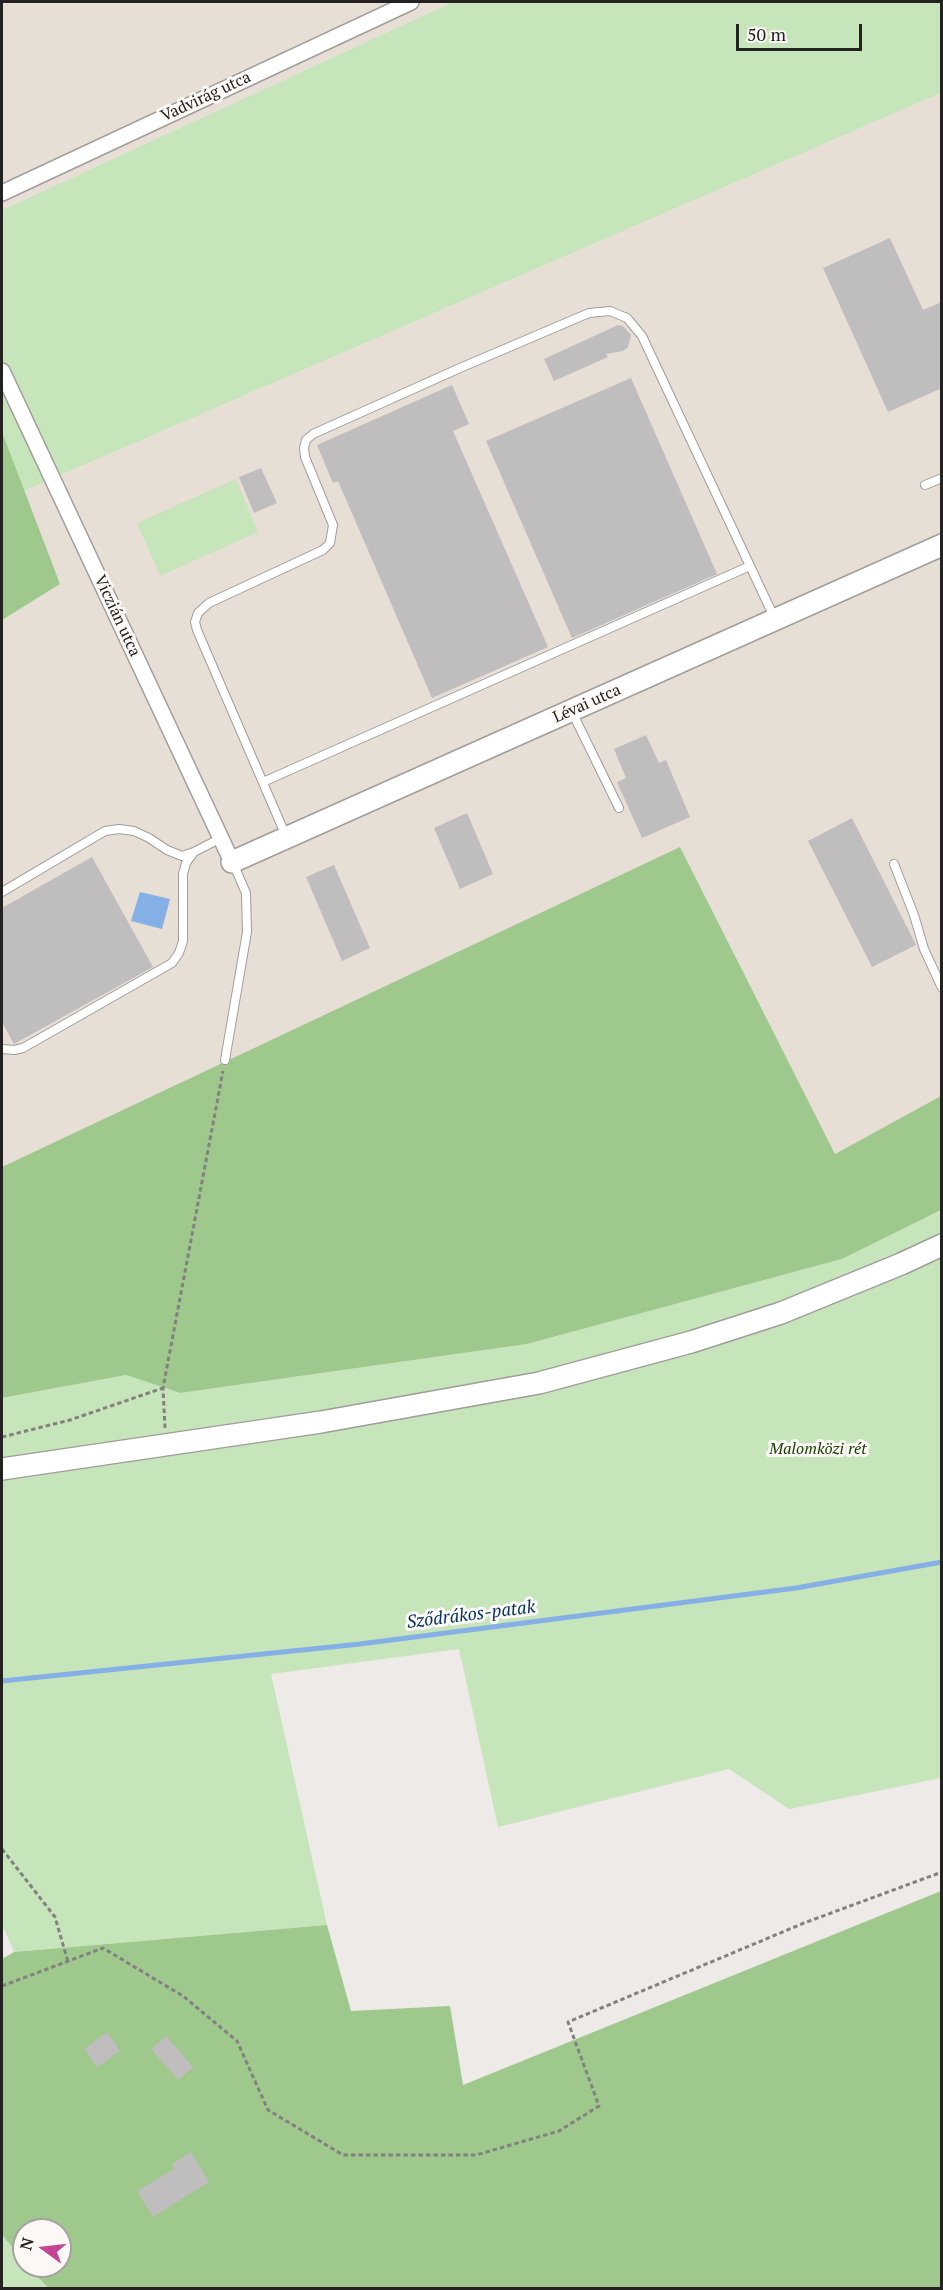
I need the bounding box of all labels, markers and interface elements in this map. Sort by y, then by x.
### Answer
scale bar [739,12,865,50]
text: 50 m [747,22,786,46]
street label: Vadvirág utca [158,68,254,126]
street label: Viczián utca [90,572,144,660]
street label: Lévai utca [550,681,624,727]
park label: Malomközi rét [769,1439,867,1459]
water label: Sződrákos-patak [406,1596,536,1634]
north arrow [12,2218,72,2278]
text: N [14,2235,39,2253]

